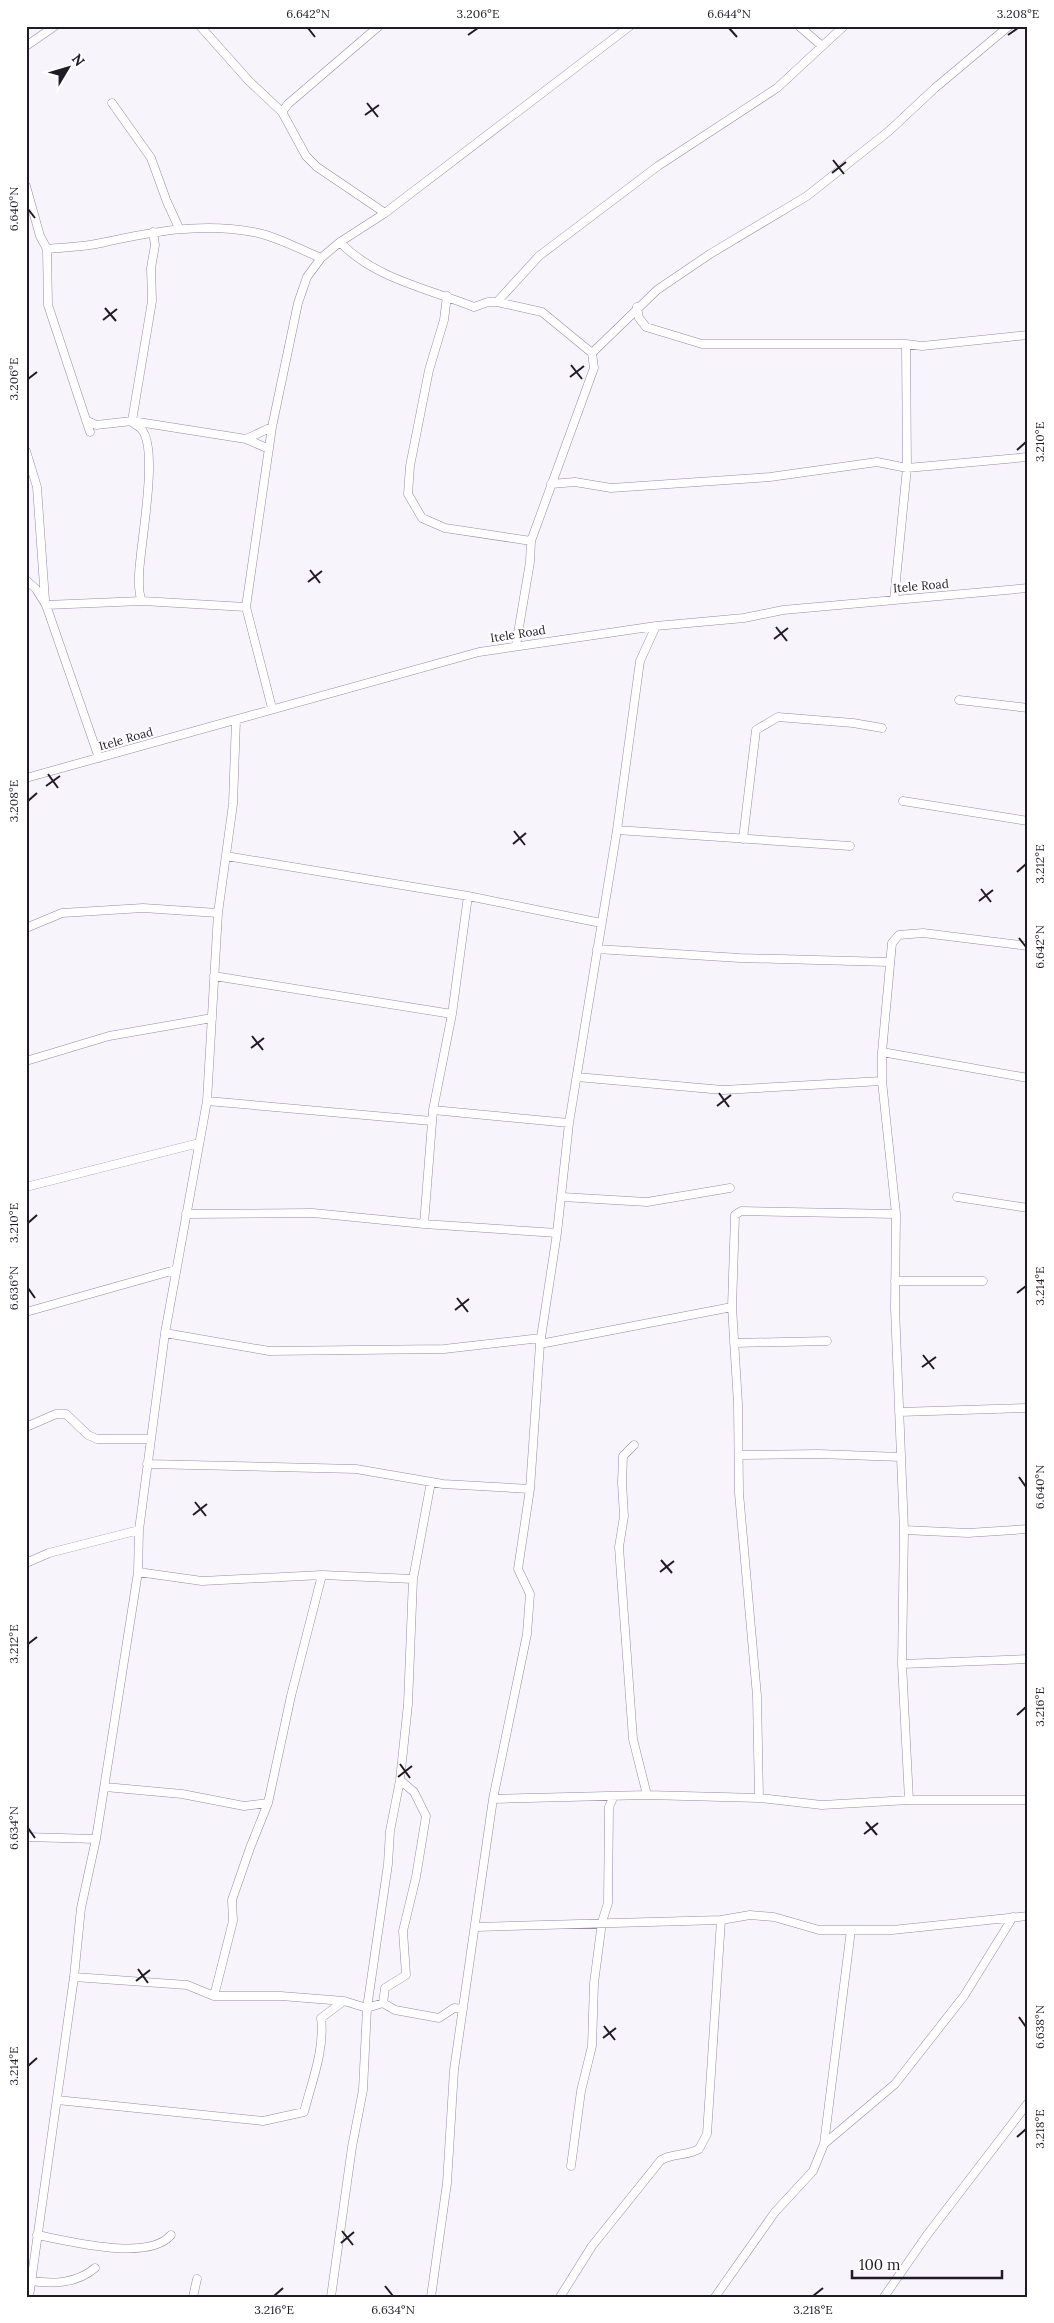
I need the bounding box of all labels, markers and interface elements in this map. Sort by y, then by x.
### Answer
text: 6.642°N [286,6,330,21]
text: 3.206°E [457,6,499,21]
text: 6.644°N [707,6,751,21]
text: 3.208°E [997,6,1039,21]
north arrow [42,42,92,92]
text: N [68,50,89,70]
text: 6.640°N [6,187,21,231]
text: 3.206°E [6,358,21,400]
text: 3.210°E [1032,422,1047,462]
street label: Itele Road [893,576,949,595]
street label: Itele Road [489,622,547,645]
street label: Itele Road [97,724,155,753]
text: 3.208°E [6,780,21,822]
text: 3.212°E [1032,844,1047,884]
text: 6.642°N [1032,925,1047,969]
text: 3.210°E [6,1203,21,1243]
text: 6.636°N [6,1266,21,1310]
text: 3.214°E [1032,1266,1047,1306]
text: 6.640°N [1032,1465,1047,1509]
text: 3.212°E [6,1624,21,1664]
text: 3.216°E [1032,1687,1047,1727]
text: 6.634°N [6,1806,21,1850]
text: 6.638°N [1032,2005,1047,2049]
text: 3.214°E [6,2046,21,2086]
text: 3.218°E [1032,2109,1047,2149]
scale bar [852,2248,1002,2280]
text: 100 m [859,2255,900,2274]
text: 3.216°E [254,2302,294,2317]
text: 6.634°N [371,2302,415,2317]
text: 3.218°E [793,2302,833,2317]

